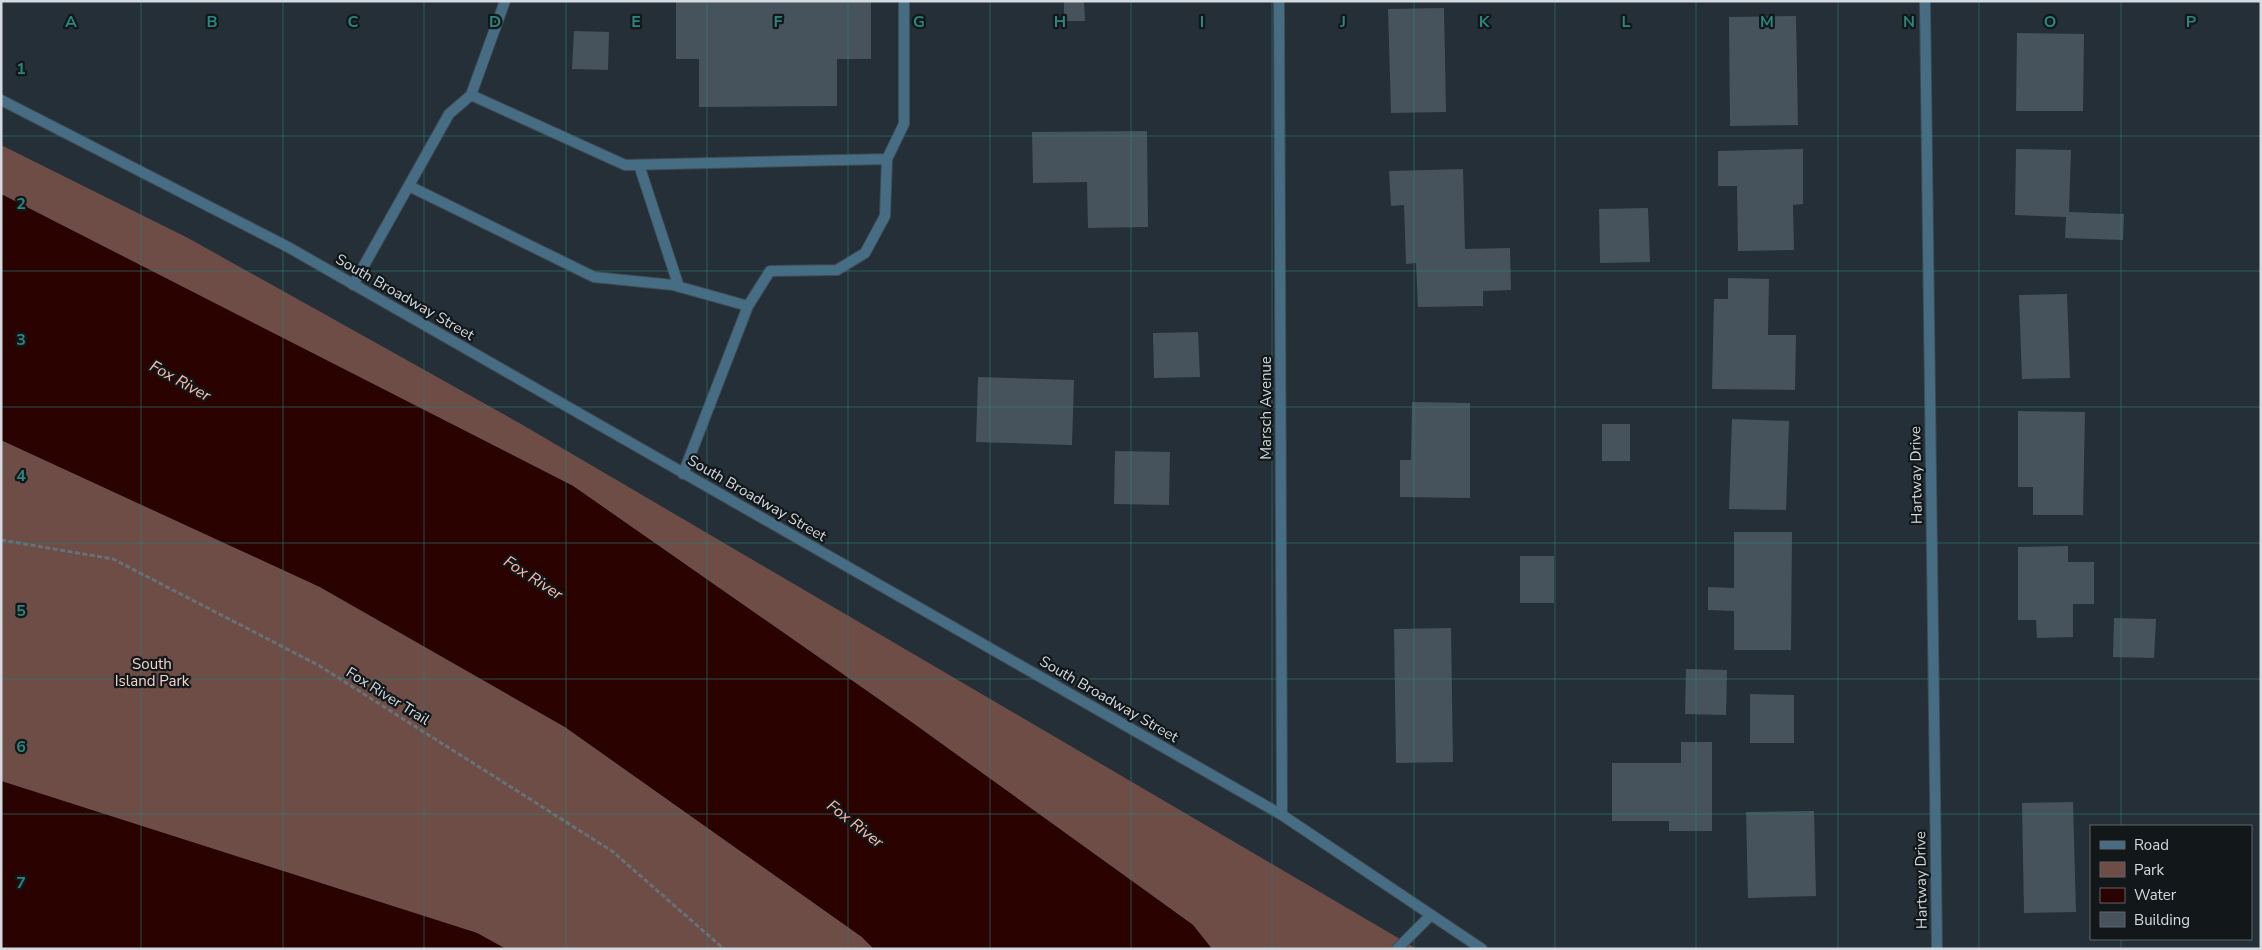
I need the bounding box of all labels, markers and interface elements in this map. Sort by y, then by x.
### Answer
text: A [65,11,77,33]
text: B [206,11,218,33]
text: C [348,11,359,33]
text: D [489,11,501,33]
text: E [631,11,641,33]
text: F [774,11,783,33]
text: G [913,11,925,33]
text: H [1054,11,1066,33]
text: I [1200,11,1204,33]
text: J [1339,11,1346,33]
text: K [1479,11,1491,33]
text: L [1622,11,1631,33]
text: M [1760,11,1774,33]
text: N [1903,11,1915,33]
text: O [2044,11,2056,33]
text: P [2186,11,2196,33]
text: 1 [16,58,26,80]
text: 2 [16,193,26,215]
street label: South Broadway Street [332,249,479,345]
text: 3 [16,329,26,351]
water label: Fox River [146,355,216,407]
street label: Marsch Avenue [1256,356,1276,460]
street label: Hartway Drive [1905,426,1927,524]
street label: South Broadway Street [684,450,831,546]
text: 4 [16,465,26,487]
water label: Fox River [499,551,568,606]
text: 5 [16,600,26,622]
street label: South Broadway Street [1036,651,1183,747]
park label: South Island Park [115,654,190,691]
street label: Fox River Trail [342,662,434,730]
text: 6 [16,736,26,758]
water label: Fox River [822,795,889,854]
legend [2090,825,2252,940]
street label: Hartway Drive [1910,831,1932,929]
text: Road [2134,835,2169,855]
text: Park [2134,860,2164,880]
text: 7 [16,872,26,894]
text: Water [2134,885,2177,905]
text: Building [2134,910,2190,930]

